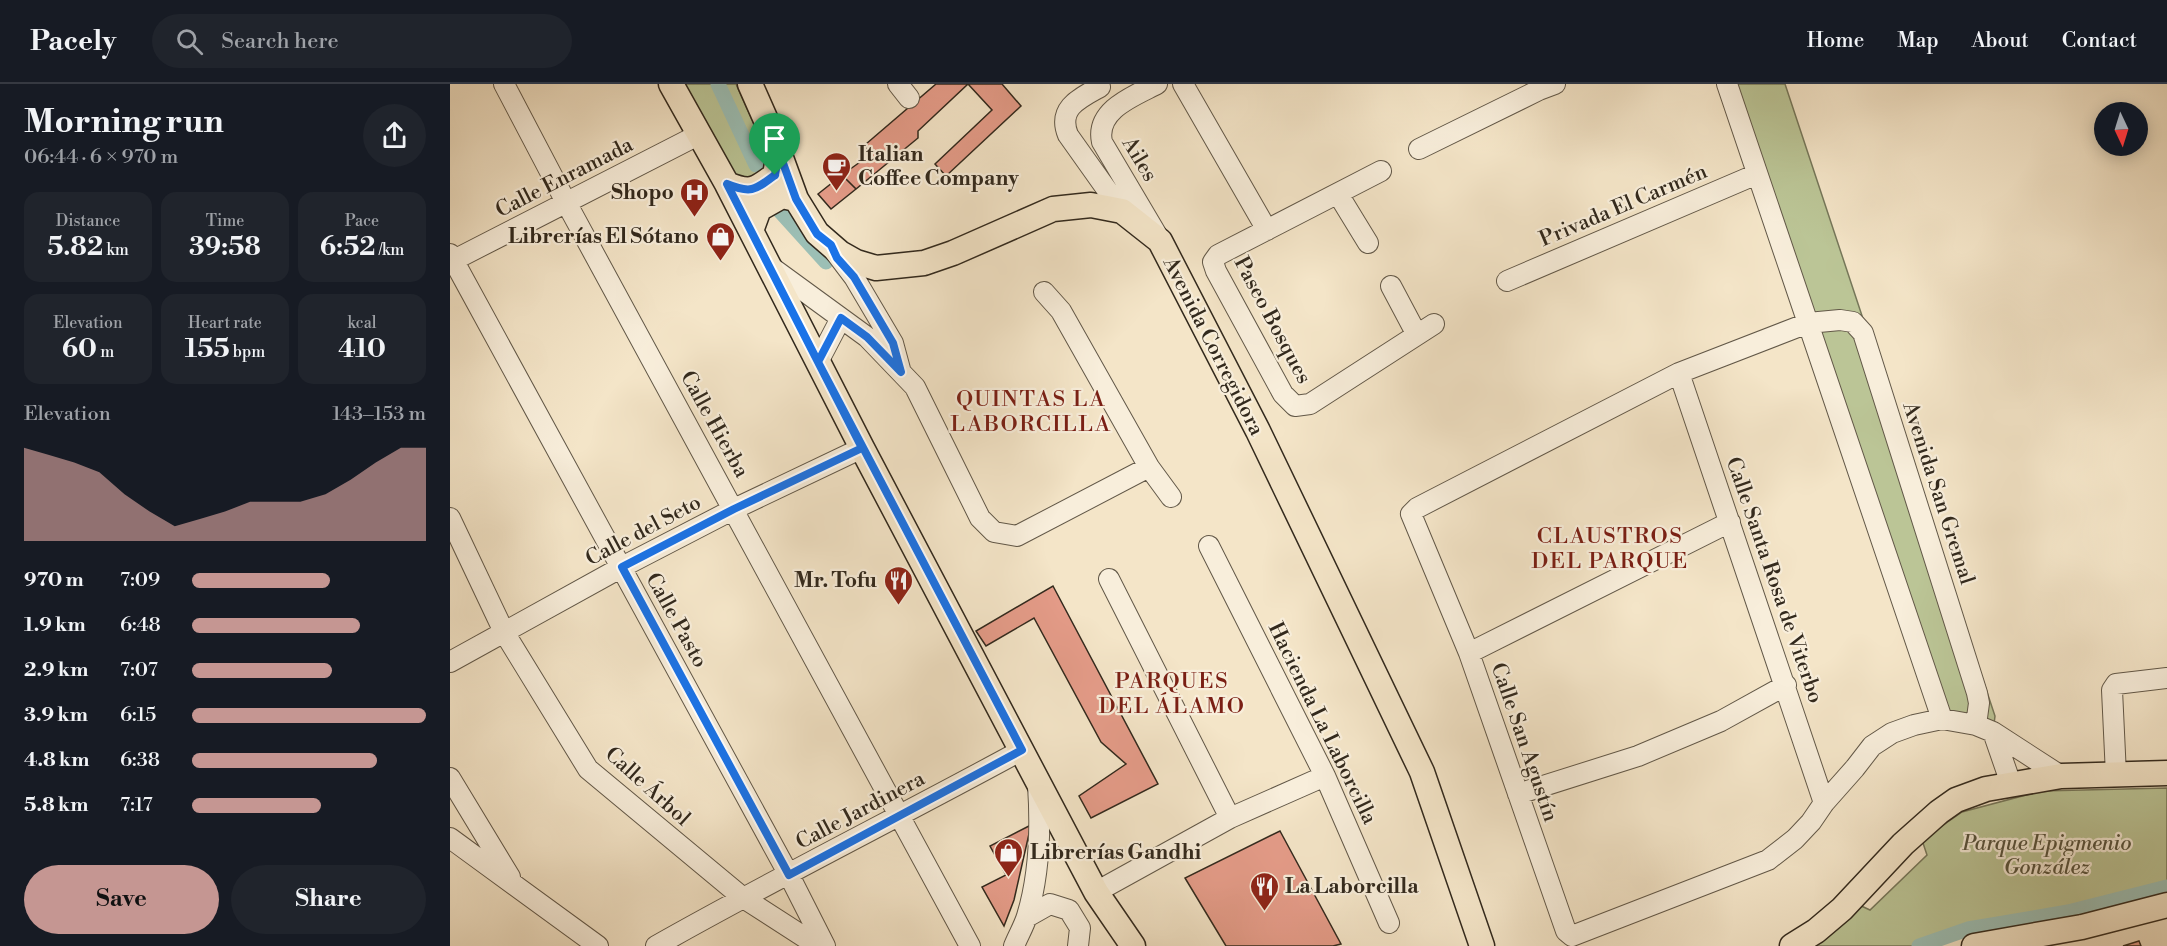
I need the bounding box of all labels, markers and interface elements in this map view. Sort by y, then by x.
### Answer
search box [152,14,572,68]
text: Pacely [30,24,116,59]
icon: search [173,25,206,58]
text: Search here [221,28,339,55]
text: Home [1807,28,1864,54]
text: Map [1897,28,1939,54]
text: About [1972,28,2029,54]
text: Contact [2062,28,2137,54]
text: Morning run [24,102,224,143]
north arrow [2094,102,2148,156]
map controls [2094,102,2148,156]
button: share [363,104,426,167]
pin [749,113,800,175]
icon: arrive [758,122,791,155]
street label: Calle Enramada [491,132,638,224]
street label: Ailes [1115,132,1162,187]
place label: Italian Coffee Company [858,142,1019,192]
text: 06:44 · 6 × 970 m [24,145,178,170]
cafe icon: Italian Coffee Company [821,150,853,192]
street label: Privada El Carmén [1536,159,1712,253]
hospital icon: Shopo [679,176,711,218]
place label: Shopo [611,180,674,206]
text: Distance [56,211,120,231]
text: Time [206,211,244,231]
text: Pace [345,211,379,231]
shop icon: Librerías El Sótano [704,220,736,262]
place label: Librerías El Sótano [508,224,699,250]
text: 5.82 [47,231,103,263]
text: 39:58 [189,231,261,263]
text: 6:52 [320,231,376,263]
text: km [103,240,129,260]
text: /km [376,240,404,260]
street label: Avenida Corregidora [1156,252,1270,440]
street label: Paseo Bosques [1228,252,1317,389]
text: Elevation [53,313,123,333]
text: Heart rate [188,313,262,333]
text: kcal [347,313,377,333]
text: 60 [62,333,97,365]
text: 155 [185,333,230,365]
text: 410 [338,333,386,365]
text: m [97,342,114,362]
text: bpm [230,342,265,362]
street label: Calle Hierba [674,366,754,483]
district label: QUINTAS LA LABORCILLA [950,386,1112,438]
street label: Avenida San Gremal [1896,398,1980,588]
text: Elevation [24,402,111,427]
text: 143–153 m [332,402,426,427]
street label: Calle Santa Rosa de Viterbo [1720,454,1828,707]
street label: Calle del Seto [581,490,706,572]
district label: CLAUSTROS DEL PARQUE [1531,523,1689,575]
restaurant icon: Mr. Tofu [882,564,914,606]
text: 970 m [24,568,84,593]
text: 7:09 [120,568,160,593]
street label: Calle Pasto [639,568,713,673]
place label: Mr. Tofu [794,568,877,594]
text: 1.9 km [24,613,86,638]
text: 6:48 [120,613,161,638]
street label: Hacienda La Laborcilla [1262,618,1383,829]
text: 2.9 km [24,658,88,683]
text: 7:07 [120,658,158,683]
street label: Calle San Agustín [1485,660,1564,826]
district label: PARQUES DEL ÁLAMO [1098,668,1246,720]
text: 3.9 km [24,703,88,728]
text: 6:15 [120,703,156,728]
street label: Calle Árbol [599,740,697,832]
text: 4.8 km [24,748,89,773]
text: 6:38 [120,748,160,773]
street label: Calle Jardinera [791,766,930,856]
text: 5.8 km [24,793,88,818]
text: 7:17 [120,793,153,818]
park label: Parque Epigmenio González [1962,831,2131,881]
shop icon: Librerías Gandhi [993,836,1025,878]
place label: Librerías Gandhi [1030,840,1201,866]
button: Save [24,865,219,934]
button: Share [231,865,426,934]
restaurant icon: La Laborcilla [1248,870,1280,912]
place label: La Laborcilla [1285,874,1419,900]

